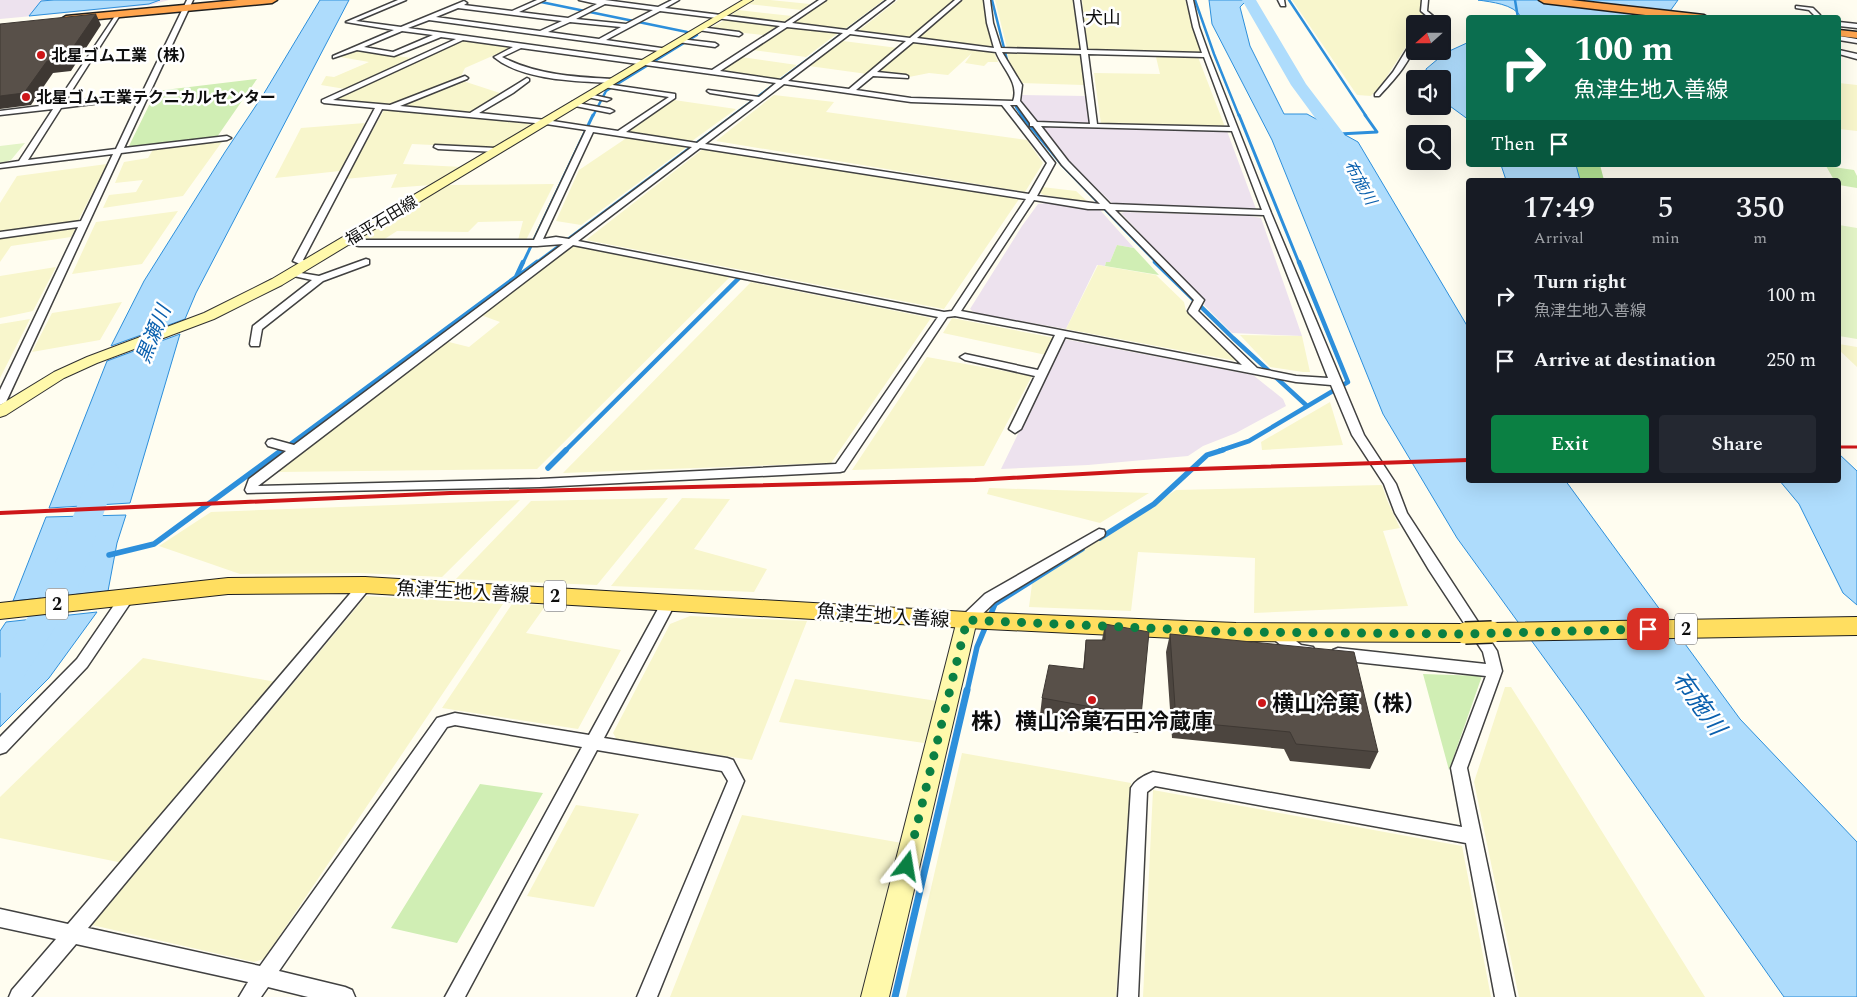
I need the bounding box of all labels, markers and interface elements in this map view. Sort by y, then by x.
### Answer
district label: 犬山 [1085,5,1121,32]
north arrow [1406,15,1451,60]
map controls [1406,15,1451,170]
text: 100 m [1574,23,1673,76]
icon: right [1491,35,1556,100]
place label: 北星ゴム工業（株） [51,44,195,68]
marker: 北星ゴム工業（株） [35,49,47,61]
button: sound [1406,70,1451,115]
text: 魚津生地入善線 [1574,74,1728,107]
place label: 北星ゴム工業テクニカルセンター [36,86,276,110]
marker: 北星ゴム工業テクニカルセンター [20,91,32,103]
button: search [1406,125,1451,170]
text: Then [1491,130,1535,159]
icon: arrive [1545,130,1573,158]
water label: 布施川 [1338,156,1383,211]
text: 17:49 [1523,185,1595,231]
text: 5 [1657,185,1673,231]
text: 350 [1736,185,1784,231]
street label: 福平石田線 [341,190,422,252]
text: Arrival [1534,226,1584,250]
text: min [1651,226,1679,250]
text: m [1753,226,1767,250]
text: Turn right [1534,268,1627,297]
text: 100 m [1766,281,1816,310]
icon: right [1491,282,1519,310]
water label: 黒瀬川 [129,299,180,368]
text: 魚津生地入善線 [1534,299,1646,323]
text: Arrive at destination [1534,346,1716,375]
text: 250 m [1766,346,1816,375]
icon: arrive [1491,347,1519,375]
button: Exit [1491,415,1649,473]
button: Share [1659,415,1816,473]
street label: 魚津生地入善線 [396,575,530,610]
road number: 2 [544,580,566,612]
road number: 2 [46,588,68,620]
street label: 魚津生地入善線 [816,597,950,636]
pin [1627,608,1669,650]
road number: 2 [1675,614,1697,644]
icon: arrive [1634,615,1662,643]
water label: 布施川 [1662,664,1736,746]
place label: 横山冷菓（株） [1272,688,1426,721]
marker: 株）横山冷菓石田冷蔵庫 [1086,694,1098,706]
marker: 横山冷菓（株） [1256,697,1268,709]
place label: 株）横山冷菓石田冷蔵庫 [971,706,1213,739]
position arrow [880,839,932,891]

